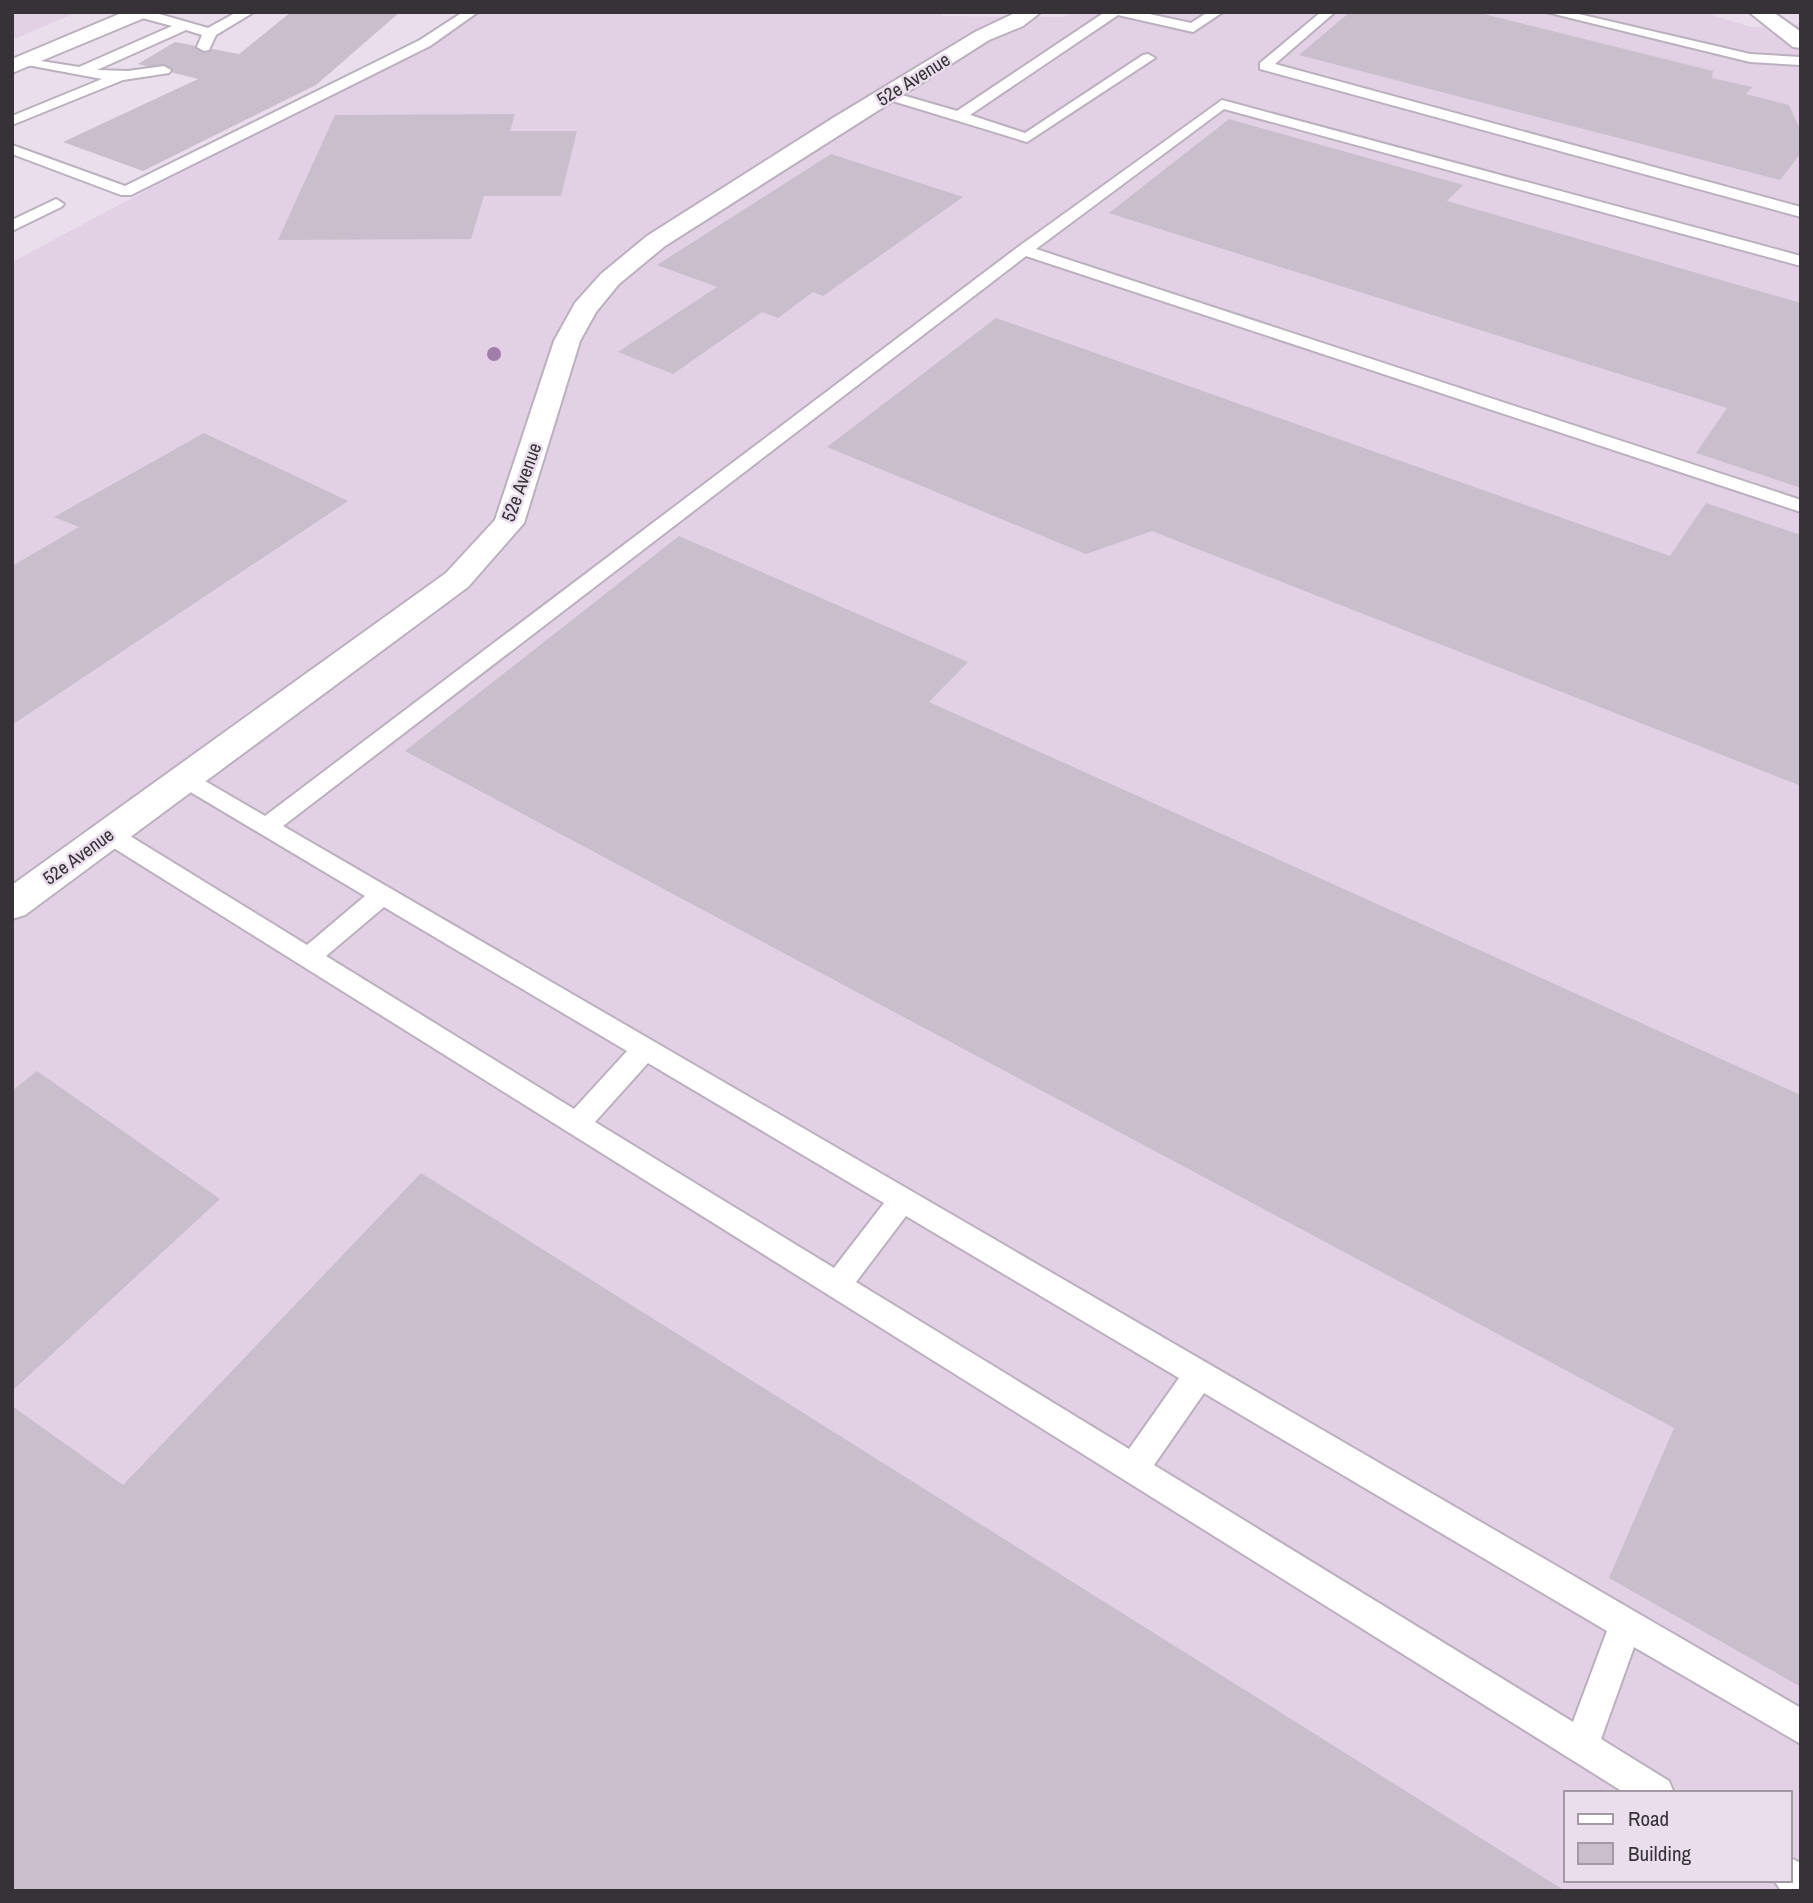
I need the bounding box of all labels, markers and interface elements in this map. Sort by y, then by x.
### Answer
street label: 52e Avenue [871,46,955,112]
street label: 52e Avenue [495,439,547,525]
street label: 52e Avenue [37,821,119,891]
legend [1564,1791,1792,1882]
text: Road [1628,1804,1669,1833]
text: Building [1628,1839,1692,1868]

